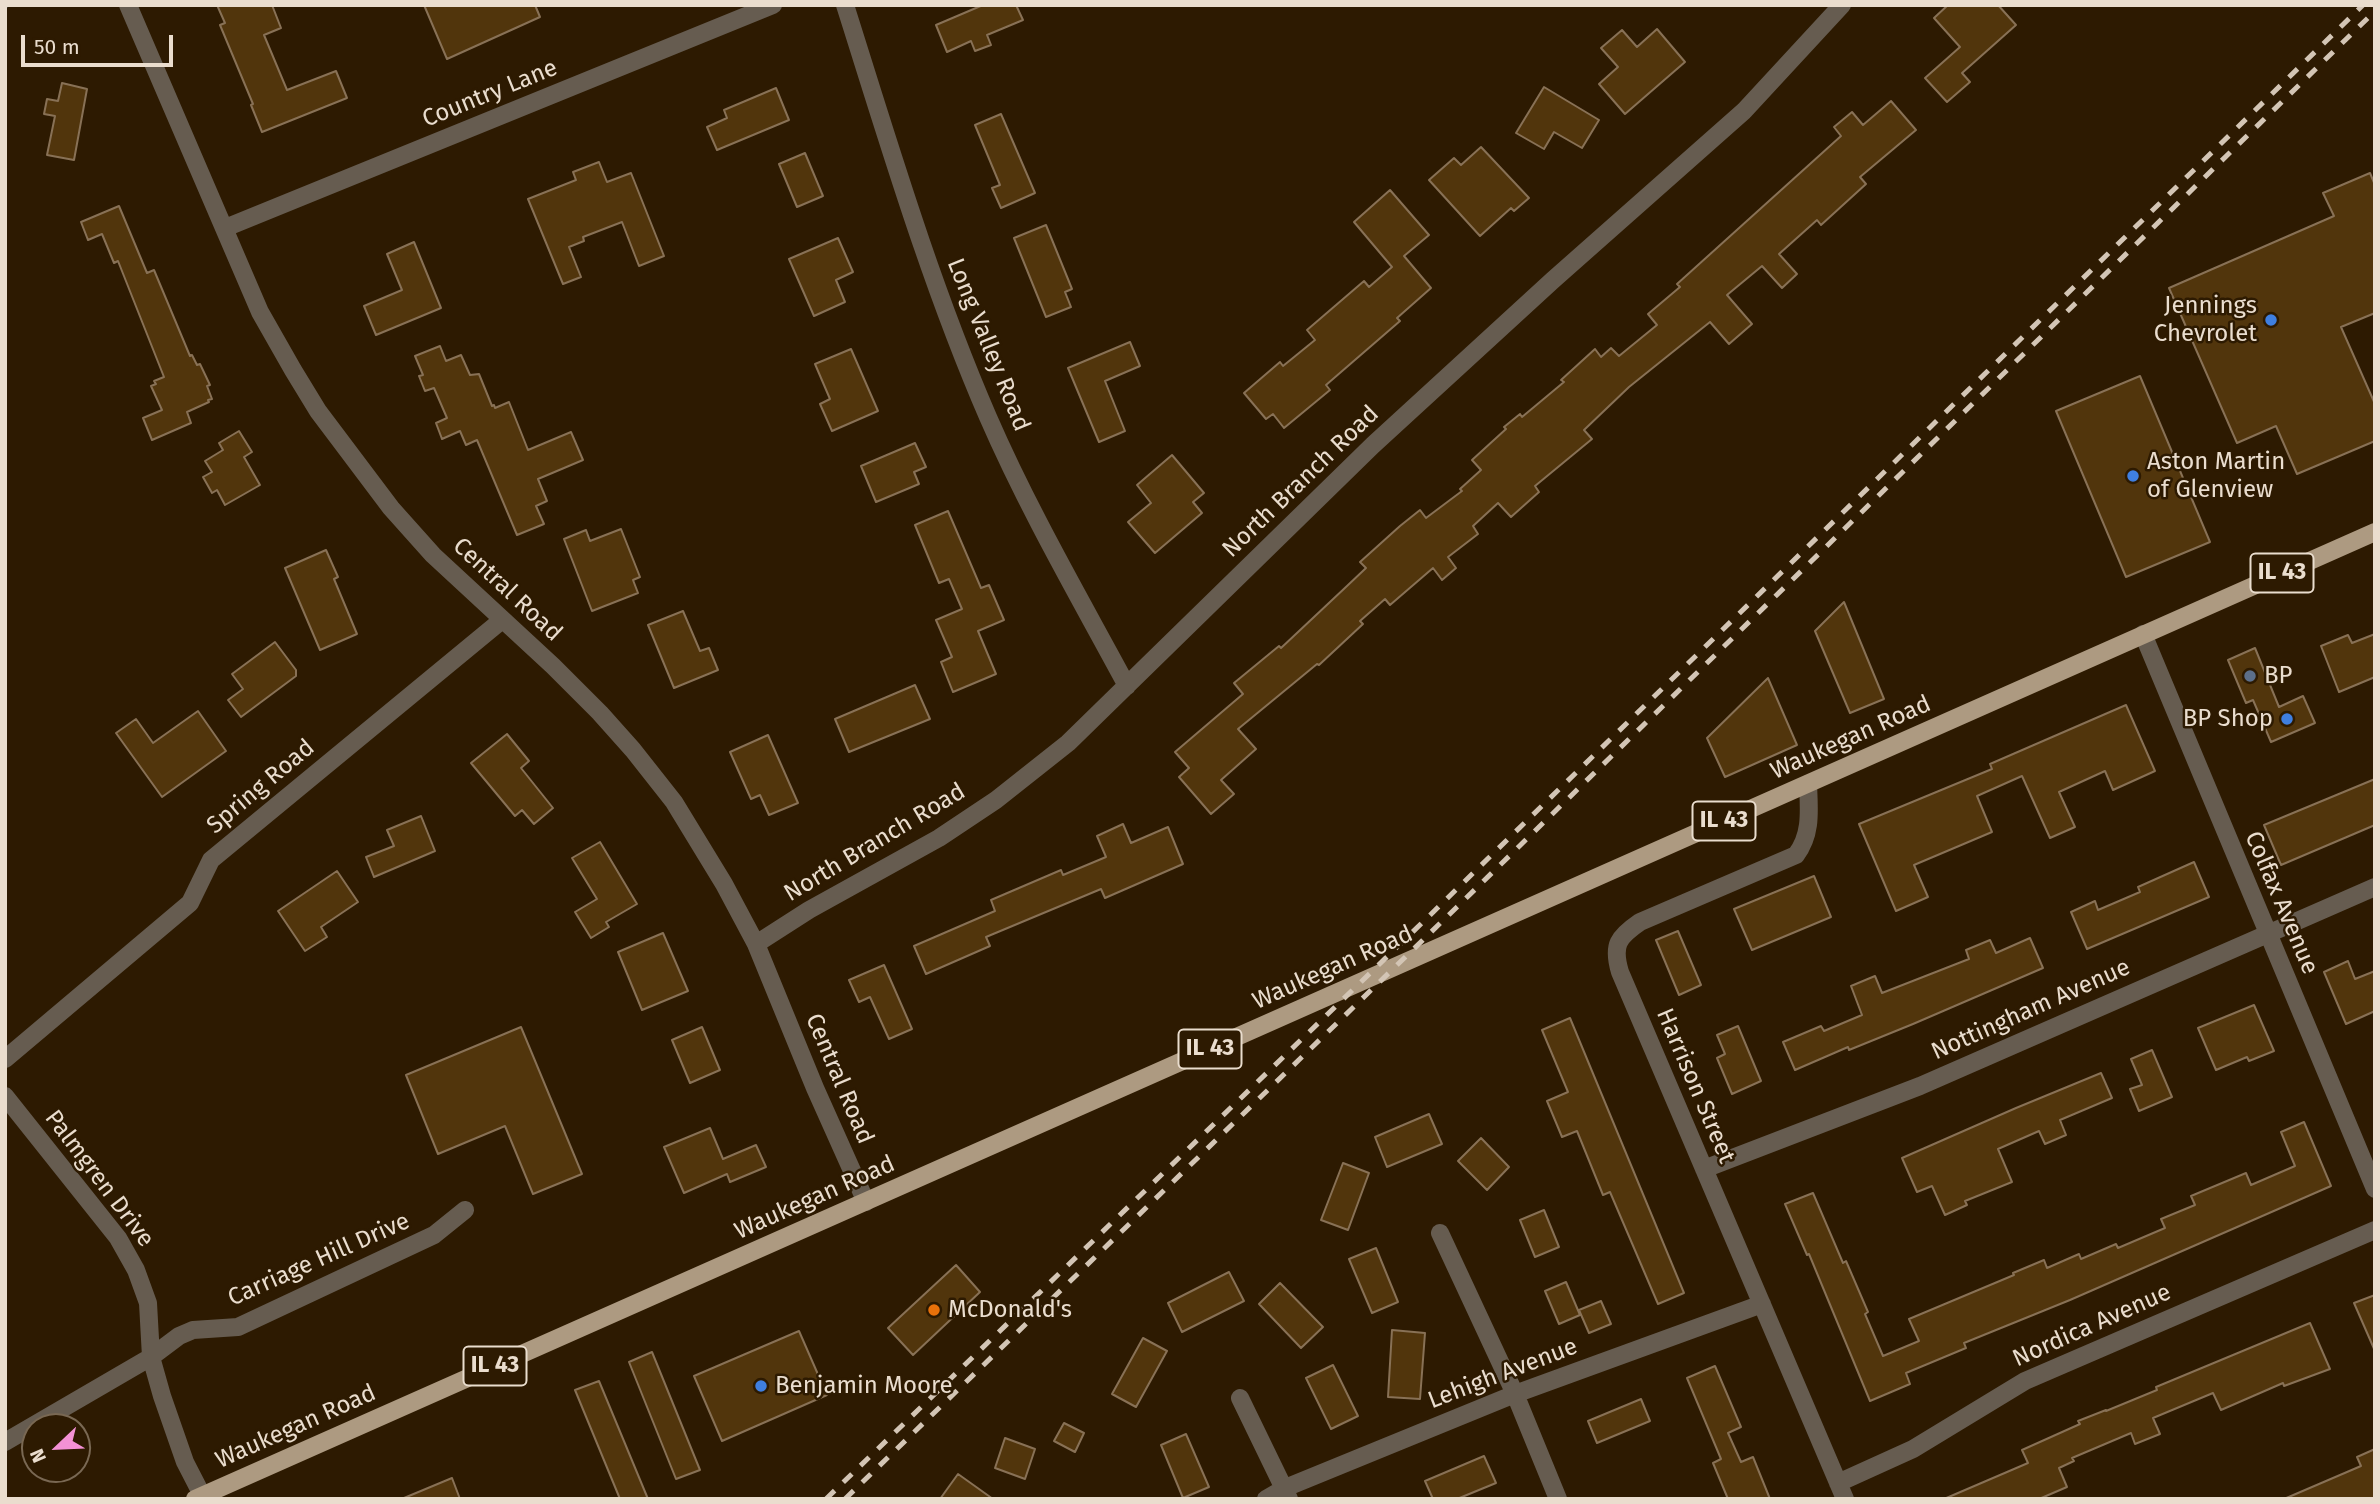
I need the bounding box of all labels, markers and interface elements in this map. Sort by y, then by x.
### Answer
scale bar [24,21,177,65]
text: 50 m [34,34,80,60]
street label: Country Lane [418,54,562,134]
street label: Long Valley Road [940,254,1036,436]
place label: Jennings Chevrolet [2154,292,2257,348]
marker: Jennings Chevrolet [2263,312,2279,328]
street label: North Branch Road [1217,400,1385,564]
place label: Aston Martin of Glenview [2147,448,2285,504]
marker: Aston Martin of Glenview [2125,468,2141,484]
street label: Central Road [446,532,568,648]
road number: IL 43 [2250,554,2314,593]
place label: BP [2264,662,2293,690]
marker: BP [2242,668,2258,684]
street label: Waukegan Road [1767,690,1935,786]
place label: BP Shop [2183,705,2273,733]
marker: BP Shop [2279,711,2295,727]
street label: Spring Road [201,734,321,840]
street label: North Branch Road [779,778,971,908]
road number: IL 43 [1692,802,1756,841]
street label: Colfax Avenue [2238,827,2324,979]
street label: Waukegan Road [1249,920,1417,1016]
street label: Nottingham Avenue [1927,953,2135,1067]
street label: Harrison Street [1649,1004,1741,1168]
street label: Central Road [799,1010,879,1148]
road number: IL 43 [1178,1030,1242,1068]
street label: Palmgren Drive [38,1105,160,1253]
street label: Waukegan Road [731,1150,899,1246]
street label: Carriage Hill Drive [224,1207,414,1313]
street label: Nordica Avenue [2008,1278,2176,1374]
place label: McDonald's [948,1296,1072,1324]
marker: McDonald's [926,1302,942,1318]
street label: Lehigh Avenue [1424,1332,1582,1416]
road number: IL 43 [463,1346,526,1386]
place label: Benjamin Moore [775,1372,953,1400]
marker: Benjamin Moore [753,1378,769,1394]
street label: Waukegan Road [212,1379,380,1475]
north arrow [21,1413,91,1483]
text: N [25,1445,51,1466]

